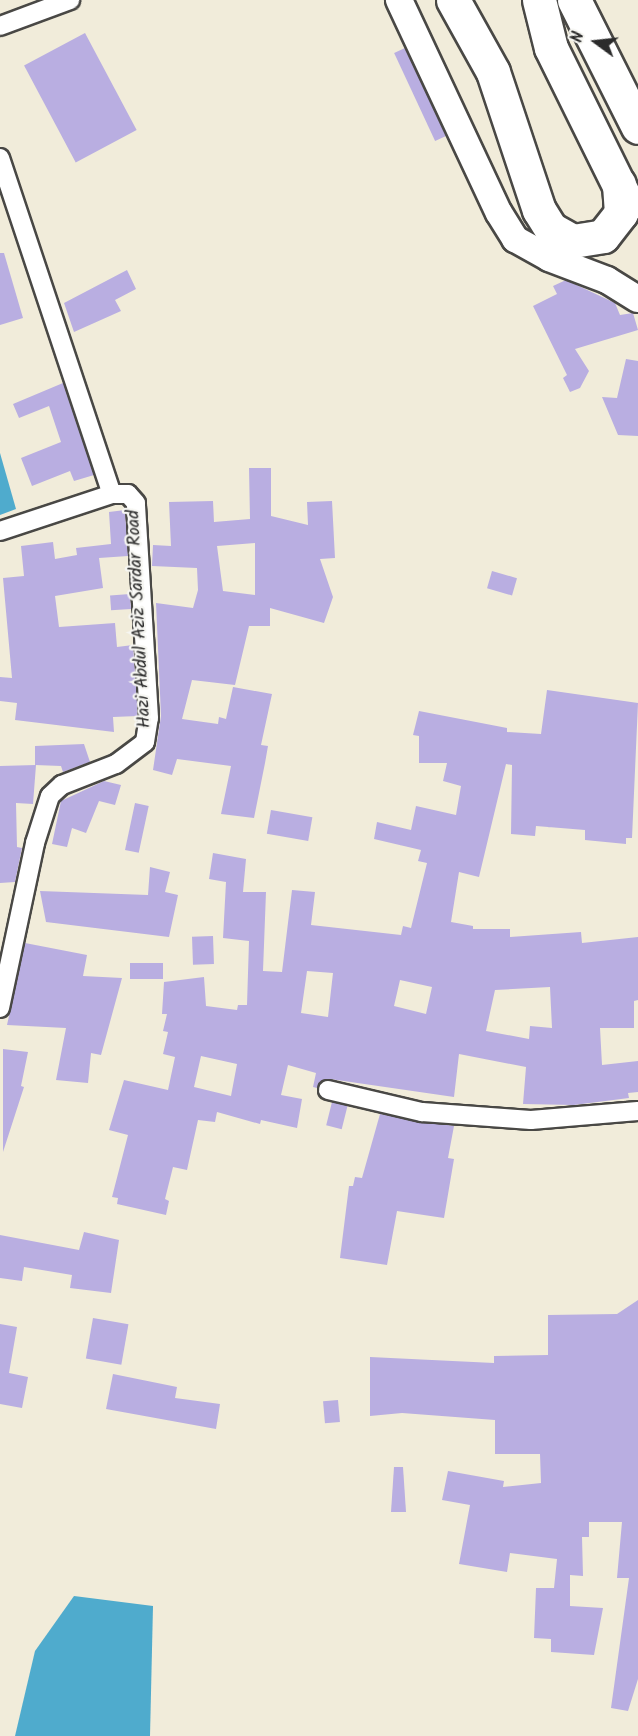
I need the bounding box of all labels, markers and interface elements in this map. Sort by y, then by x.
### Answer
north arrow [566,12,626,72]
text: N [565,29,592,45]
street label: Hazi Abdul Aziz Sardar Road [123,509,157,729]

